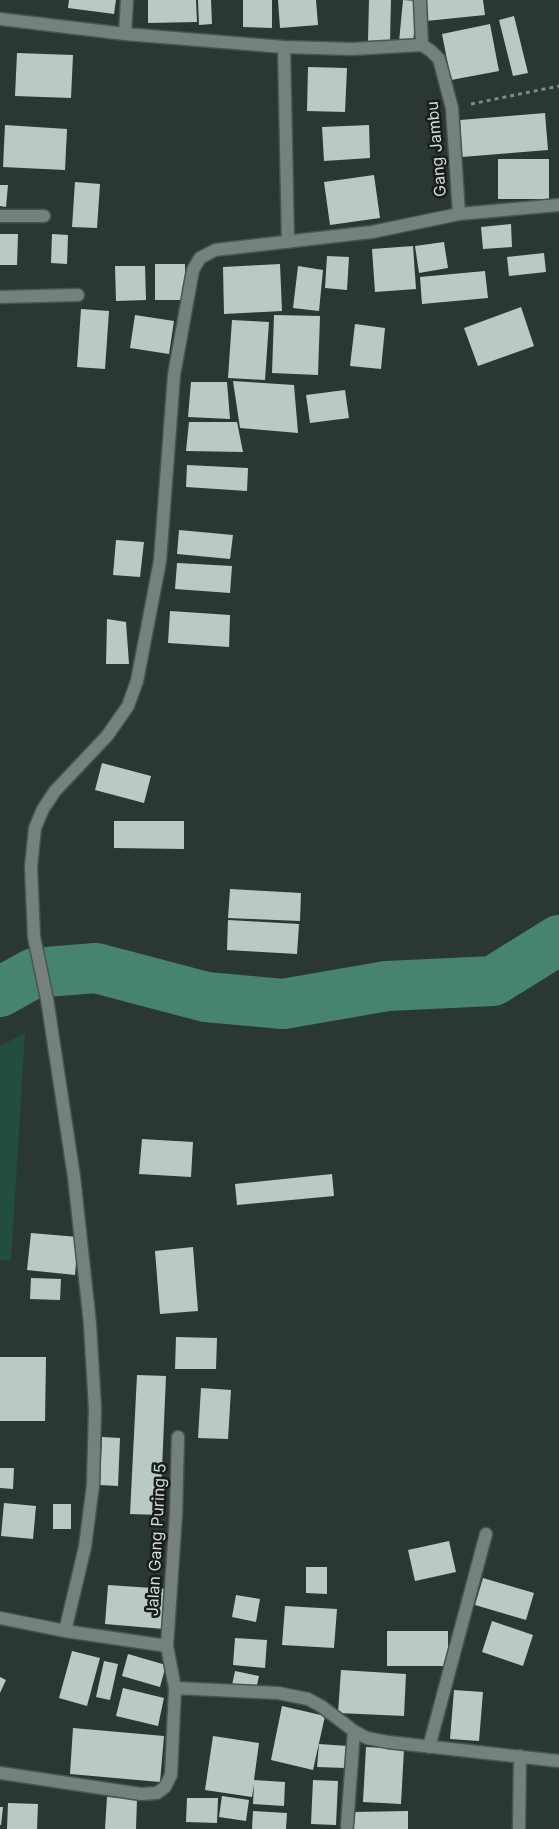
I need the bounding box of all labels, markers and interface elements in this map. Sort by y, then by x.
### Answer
street label: Gang Jambu [423,100,451,198]
street label: Jalan Gang Puring 5 [143,1463,171,1617]

